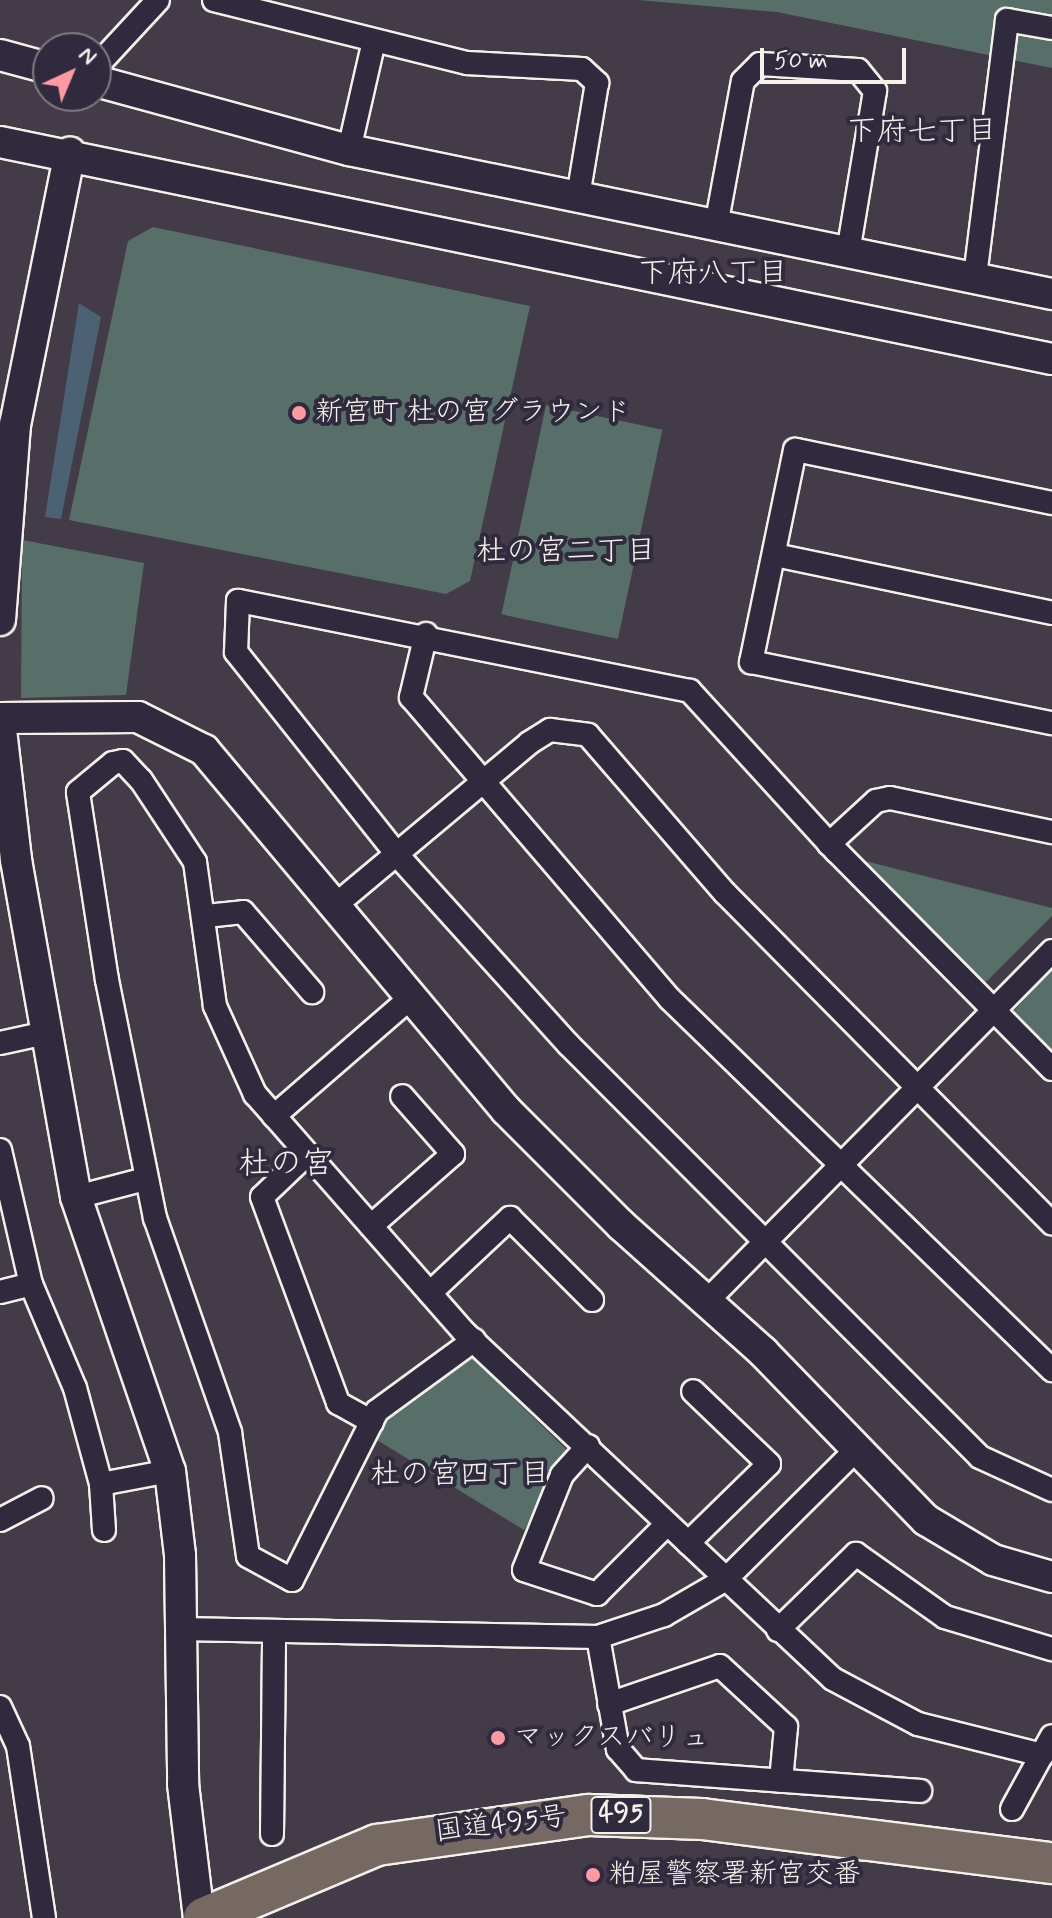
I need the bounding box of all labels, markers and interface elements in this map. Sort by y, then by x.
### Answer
north arrow [32,32,112,112]
scale bar [764,32,910,82]
text: N [72,41,102,71]
text: 50 m [774,46,828,77]
district label: 下府七丁目 [847,114,997,150]
district label: 下府八丁目 [638,256,788,292]
place label: 新宮町 杜の宮グラウンド [315,396,631,430]
marker: 新宮町 杜の宮グラウンド [290,404,308,422]
district label: 杜の宮二丁目 [476,534,656,570]
district label: 杜の宮 [238,1145,334,1183]
district label: 杜の宮四丁目 [370,1457,550,1493]
place label: マックスバリュ [514,1721,710,1755]
marker: マックスバリュ [489,1729,507,1747]
road number: 495 [589,1793,653,1837]
street label: 国道495号 [433,1800,569,1850]
place label: 粕屋警察署新宮交番 [609,1858,861,1892]
marker: 粕屋警察署新宮交番 [584,1866,602,1884]

